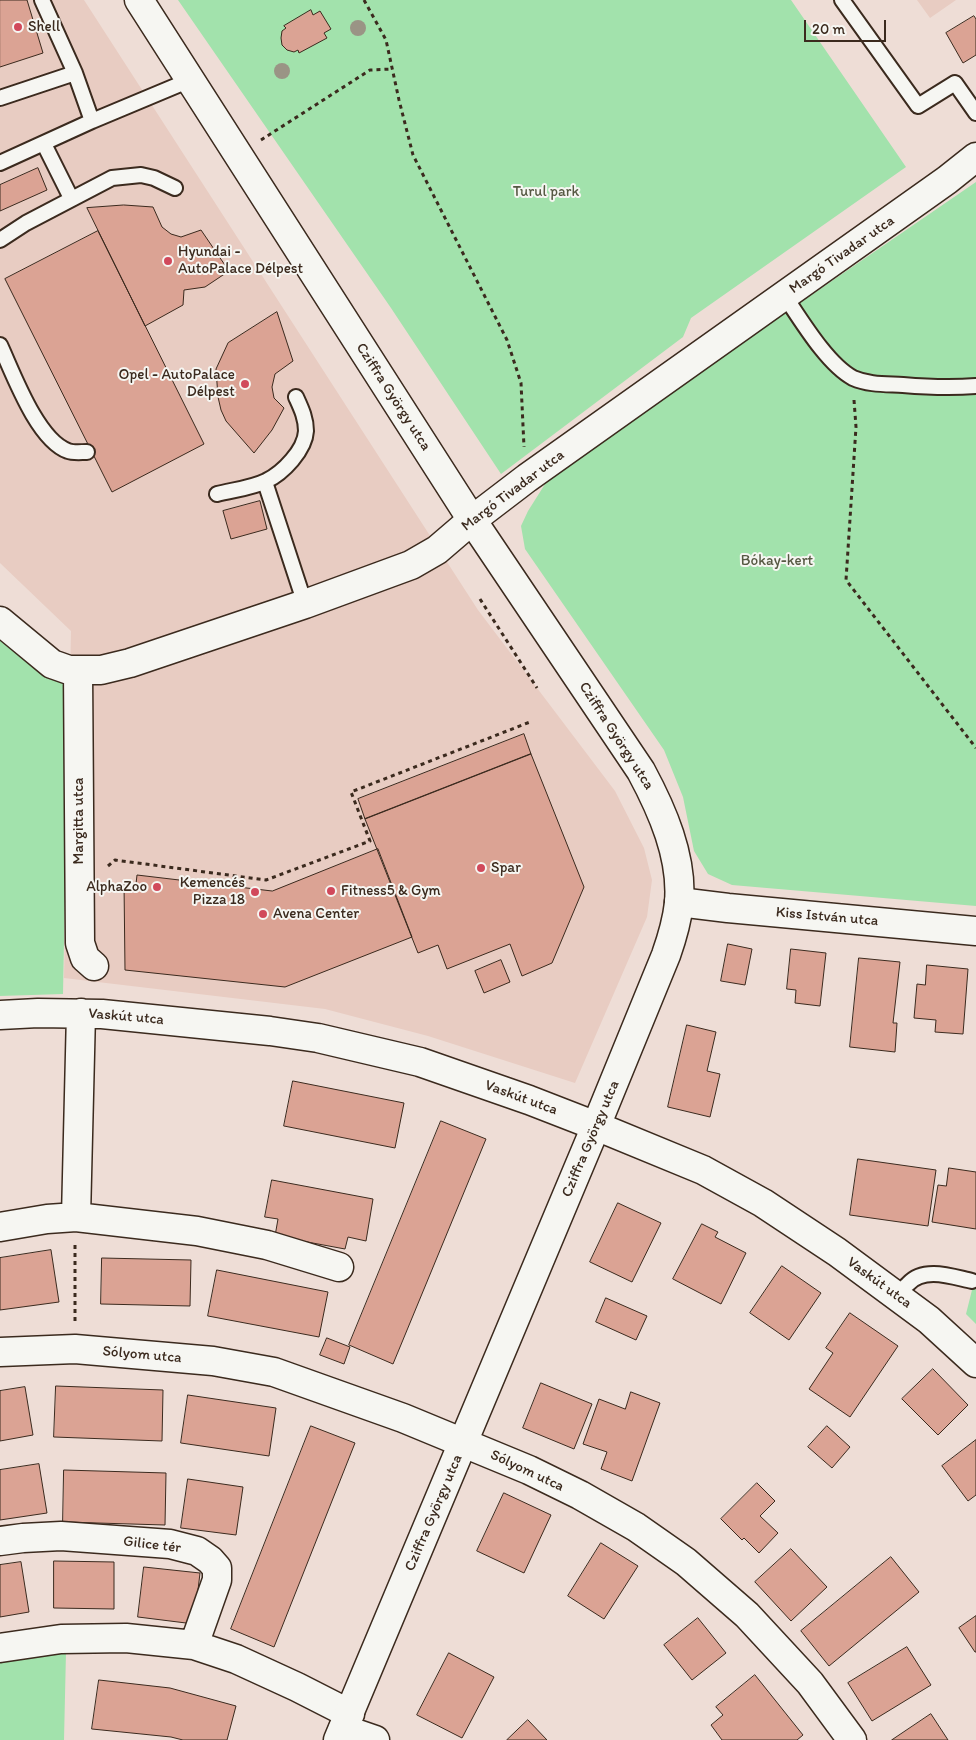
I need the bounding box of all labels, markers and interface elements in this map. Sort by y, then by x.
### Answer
scale bar [806,10,888,42]
place label: Shell [28,18,60,36]
text: 20 m [812,20,845,38]
marker: Shell [12,21,24,33]
park label: Turul park [513,183,579,201]
street label: Margó Tivadar utca [786,212,898,298]
place label: Hyundai - AutoPalace Délpest [178,243,303,278]
marker: Hyundai - AutoPalace Délpest [162,255,174,267]
street label: Cziffra György utca [351,340,435,454]
place label: Opel - AutoPalace Délpest [118,366,235,401]
marker: Opel - AutoPalace Délpest [239,378,251,390]
street label: Margó Tivadar utca [458,446,568,536]
park label: Bókay-kert [741,552,813,570]
street label: Cziffra György utca [574,679,658,793]
street label: Margitta utca [70,778,88,864]
place label: Spar [491,859,521,877]
marker: Spar [475,862,487,874]
place label: Kemencés Pizza 18 [180,874,245,909]
place label: AlphaZoo [86,878,147,896]
marker: AlphaZoo [151,881,163,893]
place label: Fitness5 & Gym [341,882,440,900]
marker: Fitness5 & Gym [325,885,337,897]
marker: Kemencés Pizza 18 [249,886,261,898]
street label: Kiss István utca [775,904,879,930]
place label: Avena Center [273,905,359,923]
marker: Avena Center [257,908,269,920]
street label: Vaskút utca [87,1005,165,1029]
street label: Vaskút utca [482,1077,560,1119]
street label: Cziffra György utca [558,1078,624,1200]
street label: Vaskút utca [843,1253,915,1313]
street label: Sólyom utca [102,1343,182,1367]
street label: Sólyom utca [487,1446,567,1496]
street label: Cziffra György utca [401,1452,467,1574]
street label: Gilice tér [122,1533,182,1557]

